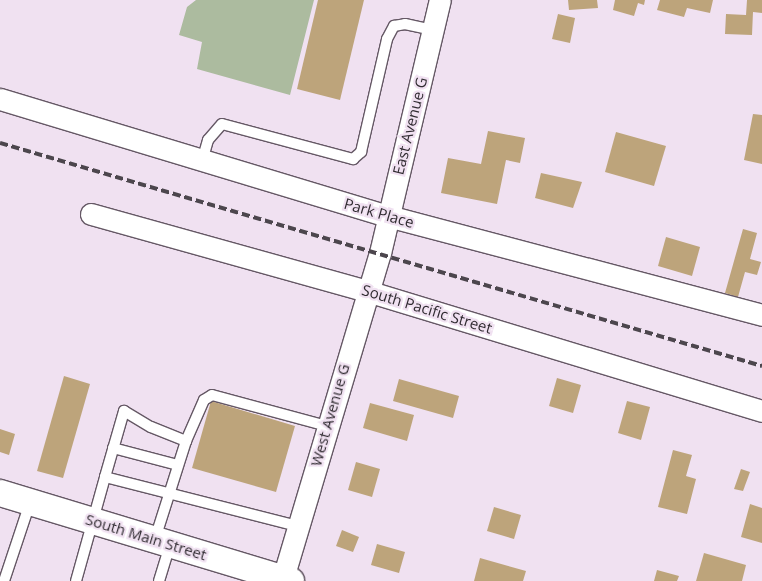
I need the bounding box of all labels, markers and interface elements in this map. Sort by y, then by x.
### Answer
street label: East Avenue G [389,75,431,177]
street label: Park Place [342,194,416,232]
street label: South Pacific Street [360,281,494,337]
street label: West Avenue G [307,362,353,468]
street label: South Main Street [83,510,209,564]

